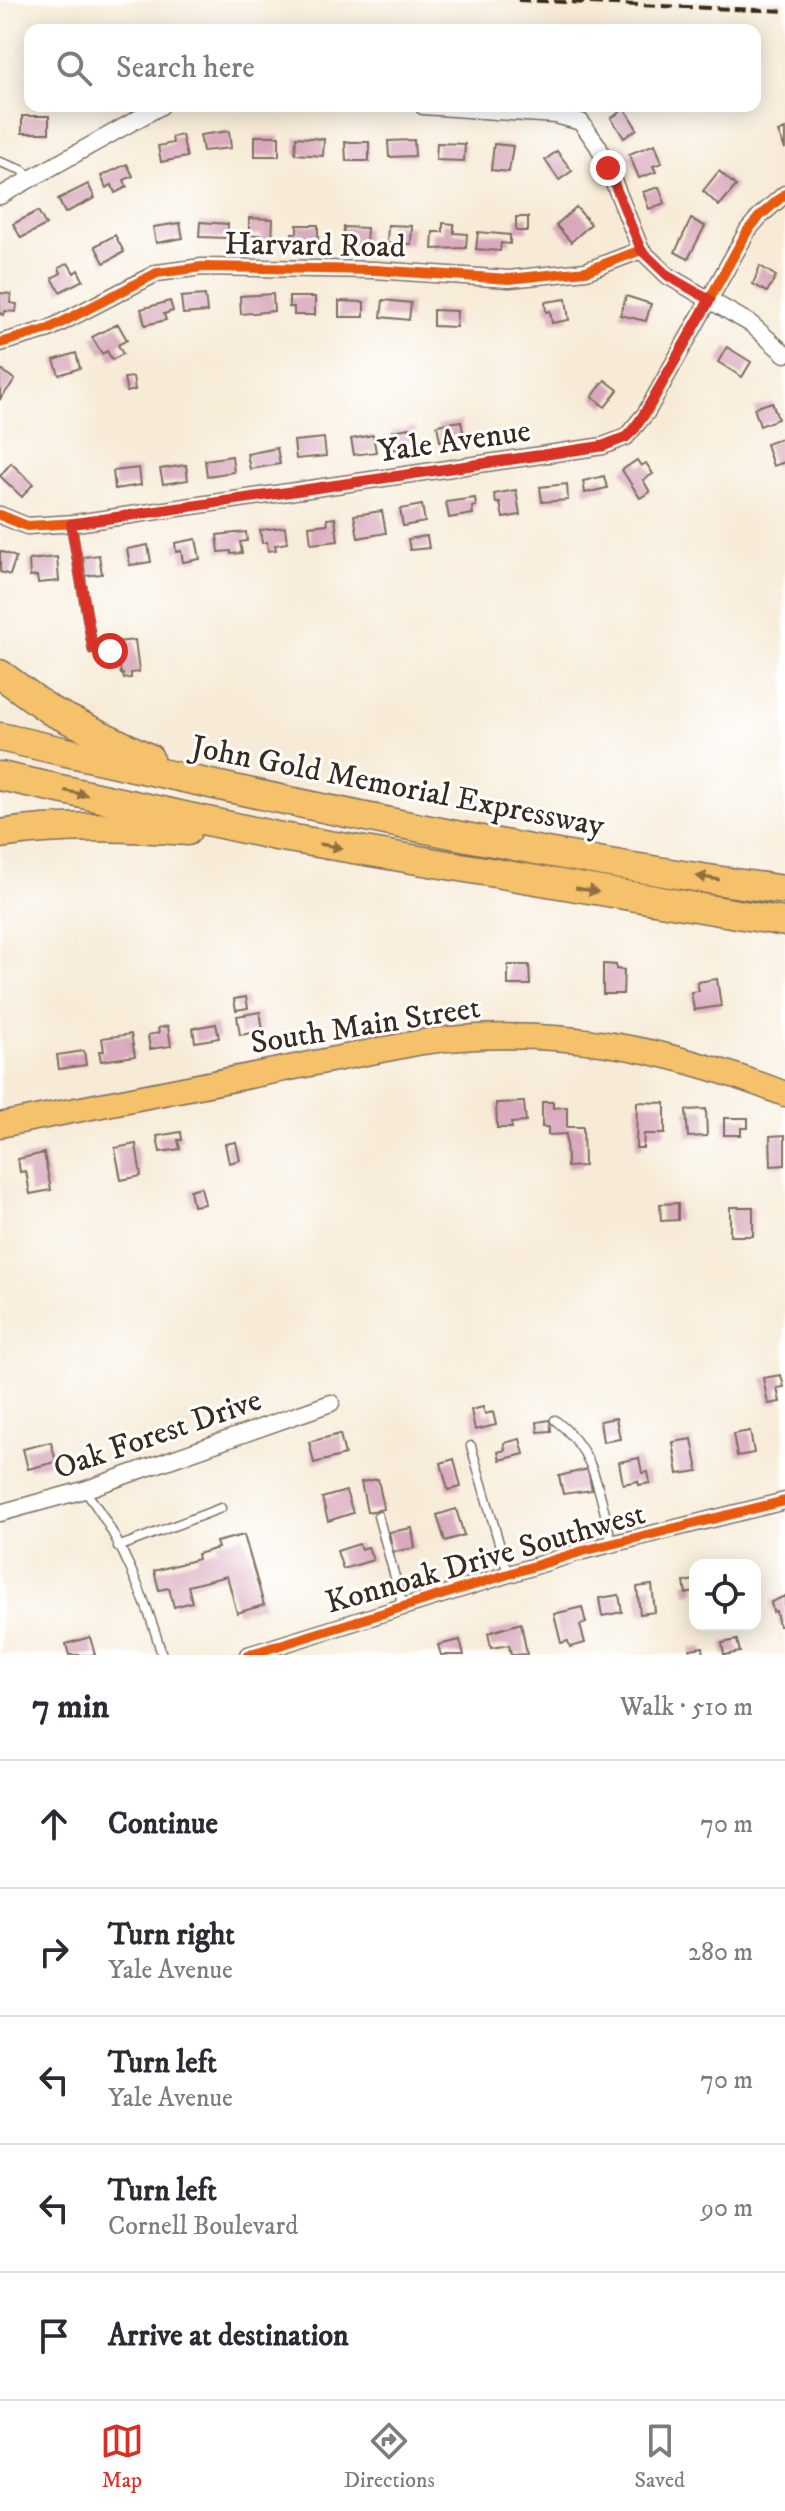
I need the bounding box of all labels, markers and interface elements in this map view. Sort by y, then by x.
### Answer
search box [24,24,761,112]
icon: search [52,46,96,90]
text: Search here [116,50,255,87]
route end [590,150,626,186]
street label: Harvard Road [224,224,406,268]
street label: Yale Avenue [375,411,533,472]
route start [92,633,128,669]
street label: John Gold Memorial Expressway [185,727,608,847]
one-way arrow [64,787,89,800]
one-way arrow [319,840,344,852]
one-way arrow [695,871,720,884]
one-way arrow [575,884,600,896]
street label: South Main Street [248,988,483,1064]
street label: Oak Forest Drive [48,1381,267,1489]
street label: Konnoak Drive Southwest [321,1494,650,1624]
map controls [689,1559,761,1631]
button: locate [689,1559,761,1631]
text: 7 min [32,1686,109,1728]
text: Walk · 510 m [620,1691,753,1724]
icon: ahead [32,1802,76,1846]
text: Continue [108,1806,218,1843]
text: 70 m [700,1808,753,1841]
text: Turn right [108,1917,235,1954]
icon: right [32,1930,76,1974]
text: 280 m [688,1936,753,1969]
text: Yale Avenue [108,1954,233,1987]
text: Turn left [108,2045,217,2082]
icon: left [32,2058,76,2102]
text: 70 m [700,2064,753,2097]
text: Yale Avenue [108,2082,233,2115]
text: Turn left [108,2173,217,2210]
icon: left [32,2186,76,2230]
text: 90 m [701,2192,753,2225]
text: Cornell Boulevard [108,2210,298,2243]
icon: arrive [32,2314,76,2358]
text: Arrive at destination [108,2318,349,2355]
tab: Map [100,2419,144,2494]
tab: Directions [344,2419,435,2494]
tab: Saved [635,2419,685,2494]

